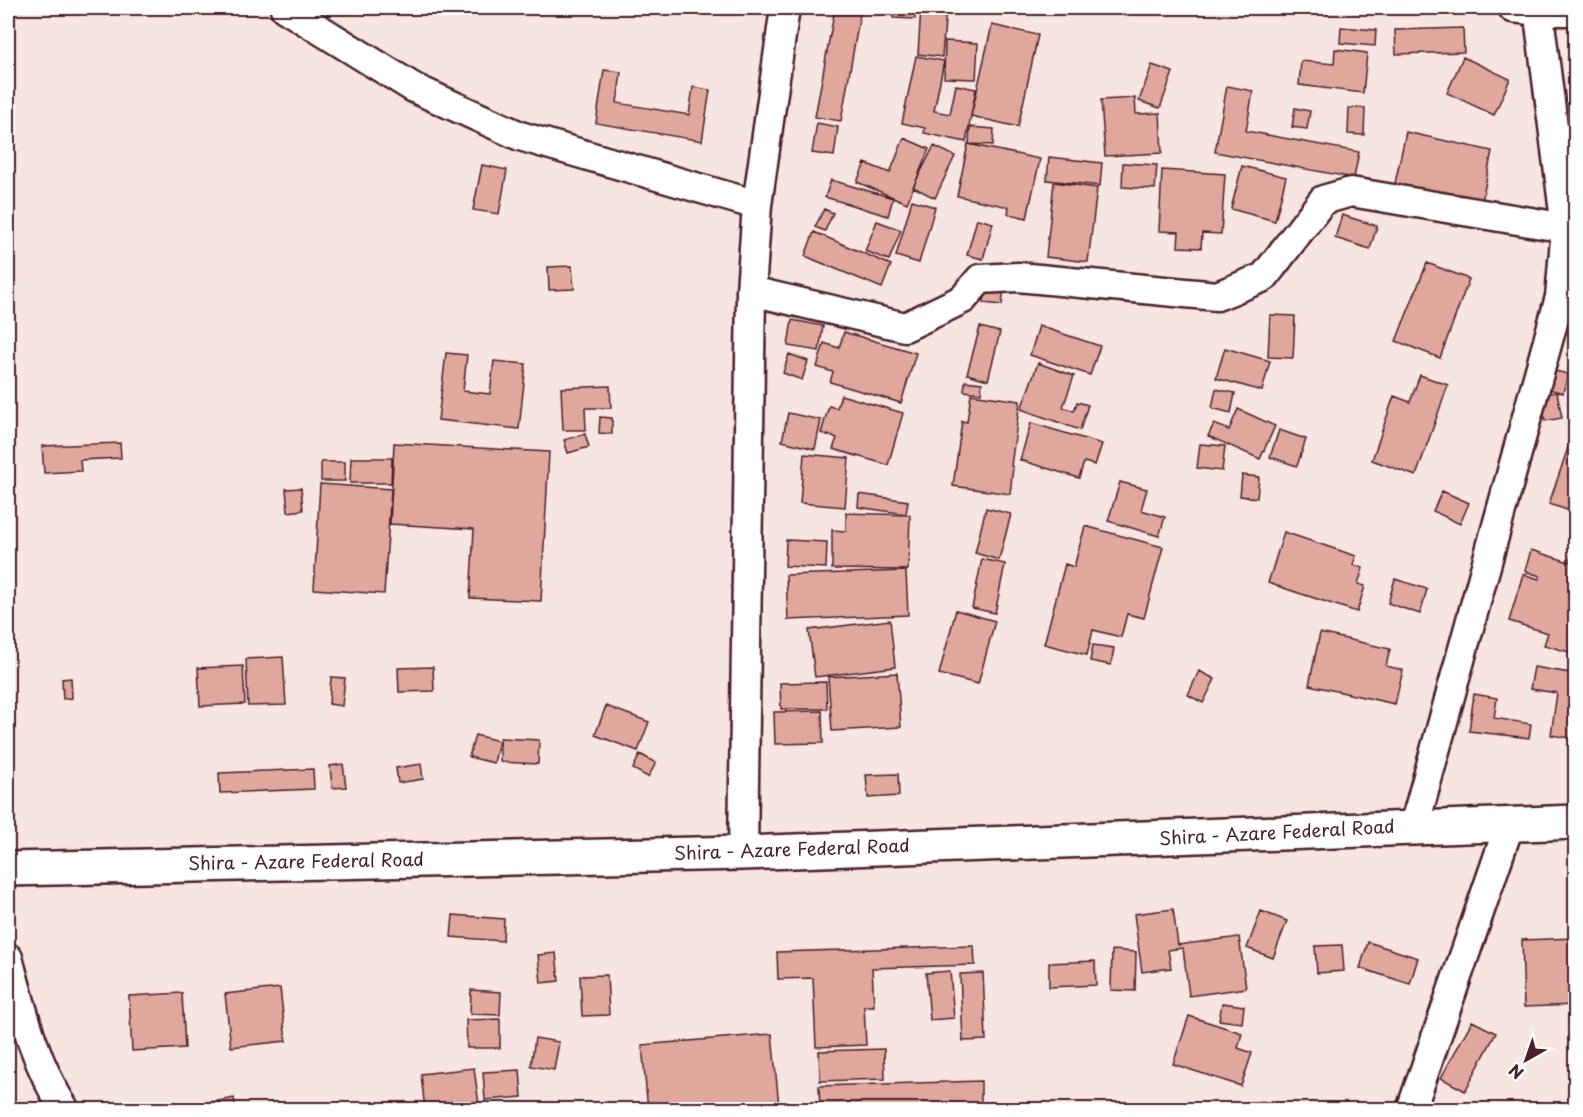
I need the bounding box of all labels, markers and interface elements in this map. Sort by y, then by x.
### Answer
street label: Shira - Azare Federal Road [1158,812,1395,851]
street label: Shira - Azare Federal Road [674,831,910,866]
street label: Shira - Azare Federal Road [188,845,424,876]
north arrow [1496,1030,1556,1090]
text: N [1503,1059,1528,1086]

